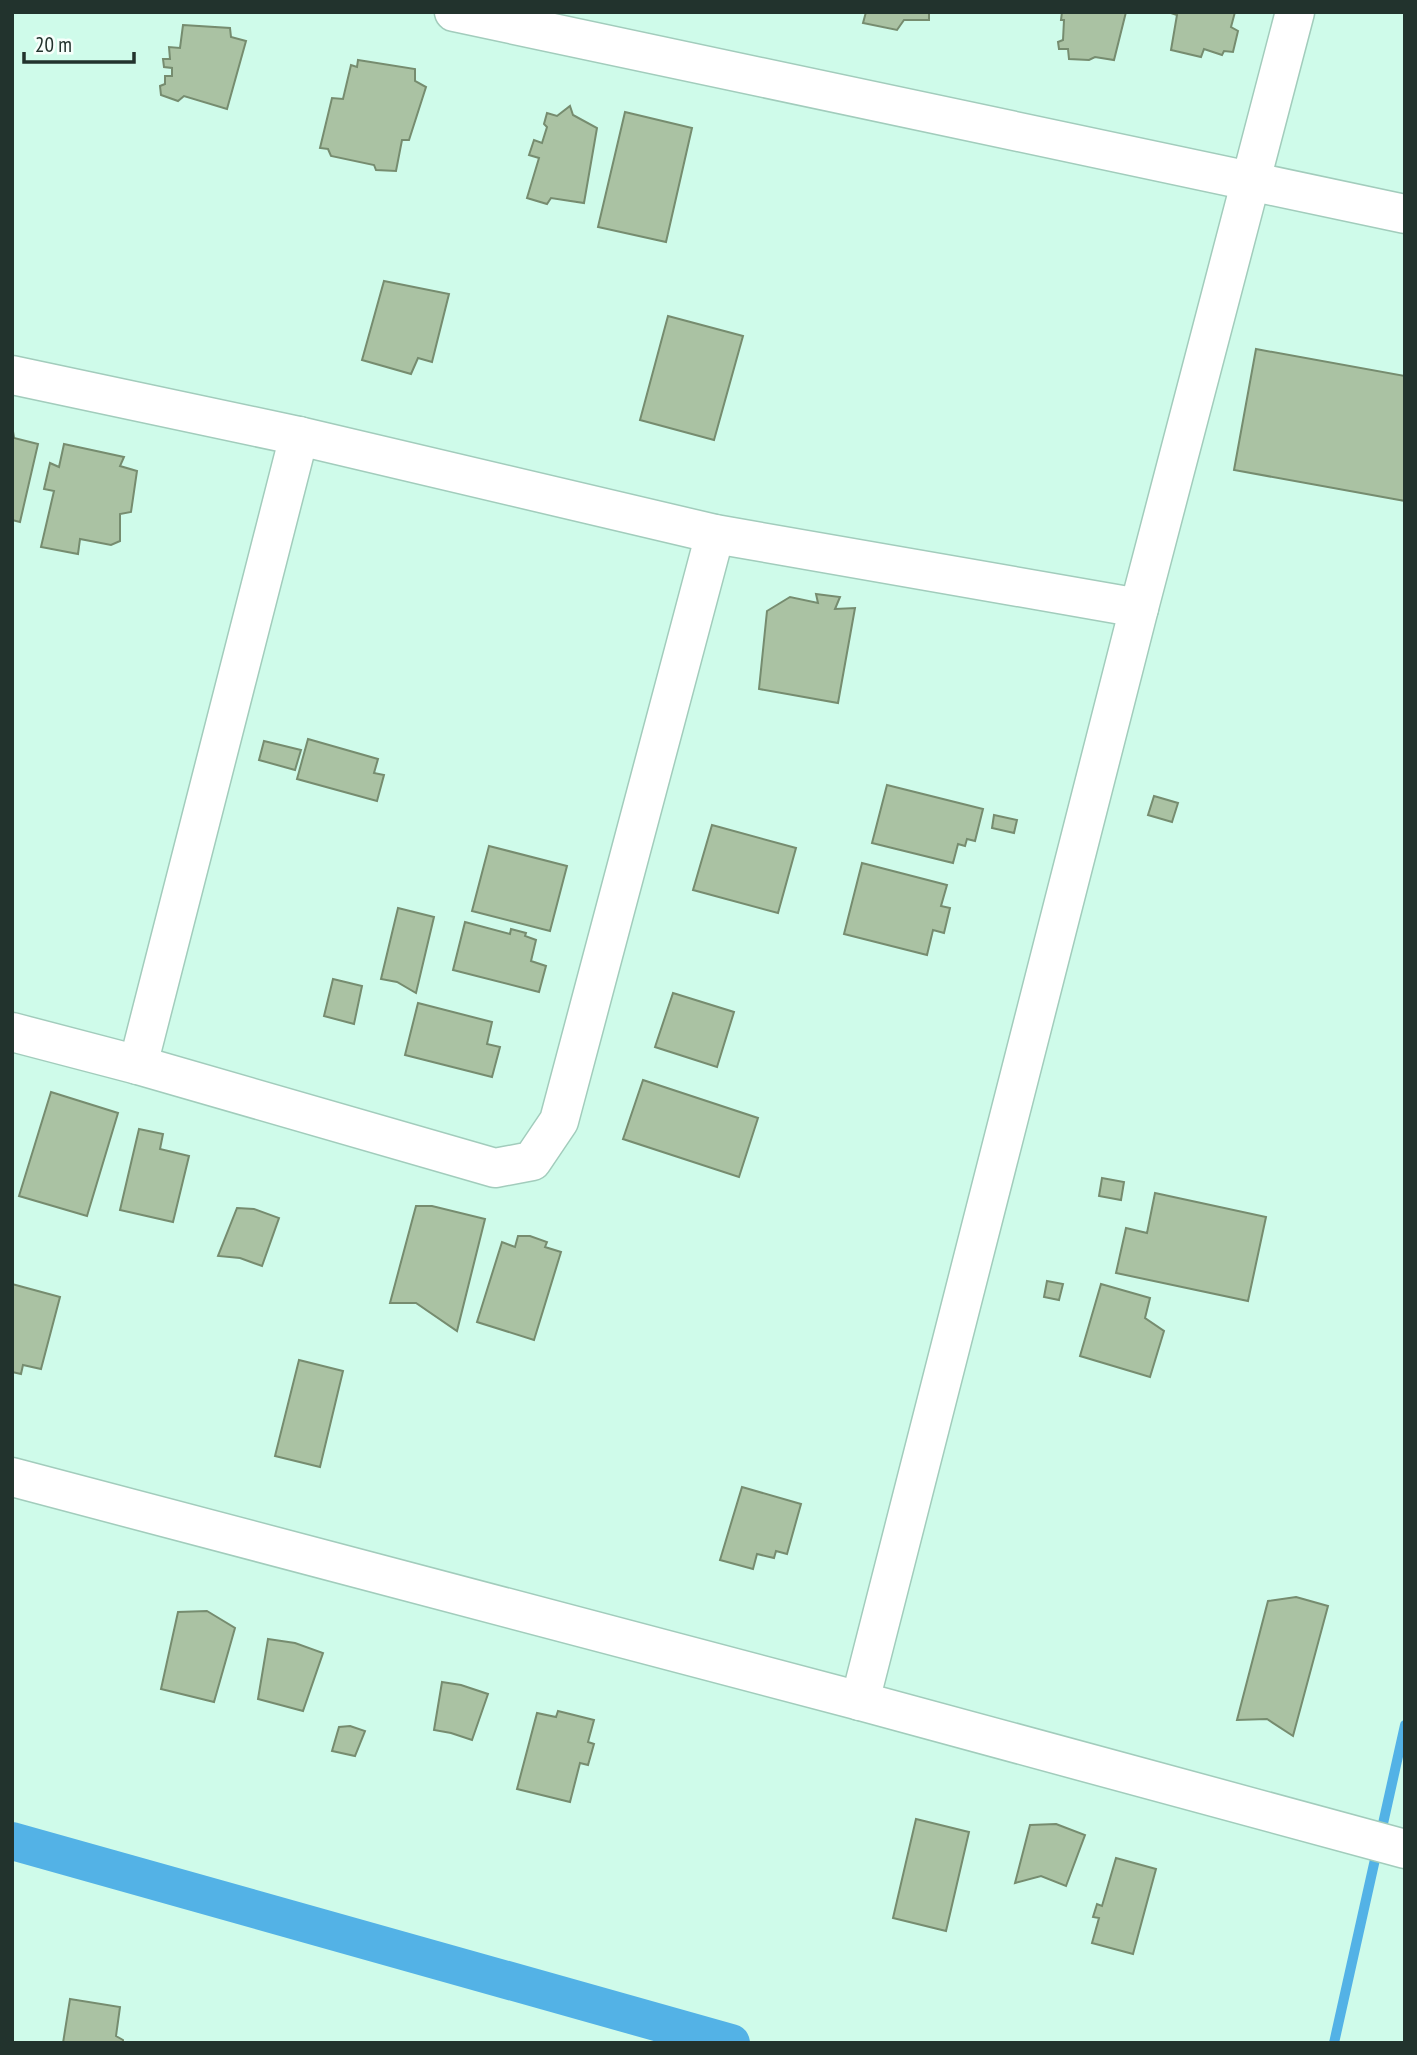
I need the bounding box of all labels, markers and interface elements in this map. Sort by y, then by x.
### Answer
scale bar [24,21,135,65]
text: 20 m [35,31,72,58]

